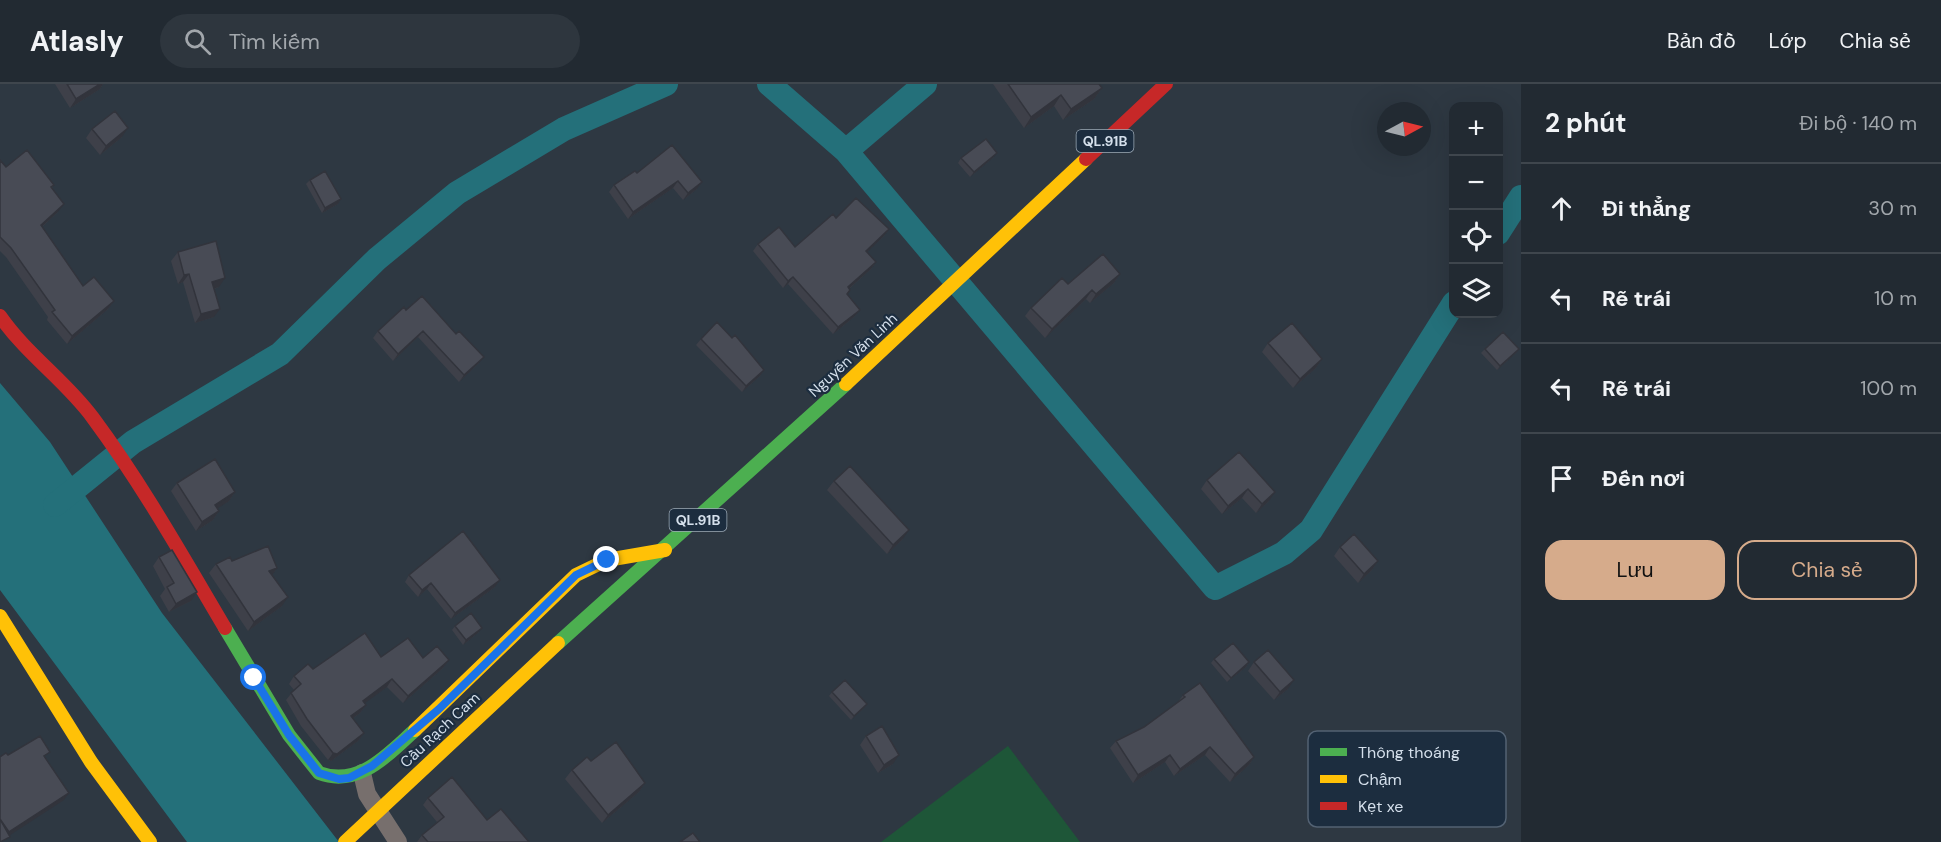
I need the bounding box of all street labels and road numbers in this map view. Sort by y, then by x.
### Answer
road number: QL.91B [1076,130,1134,152]
street label: Nguyễn Văn Linh [804,309,902,401]
road number: QL.91B [670,509,726,531]
street label: Cầu Rạch Cam [396,688,484,772]

